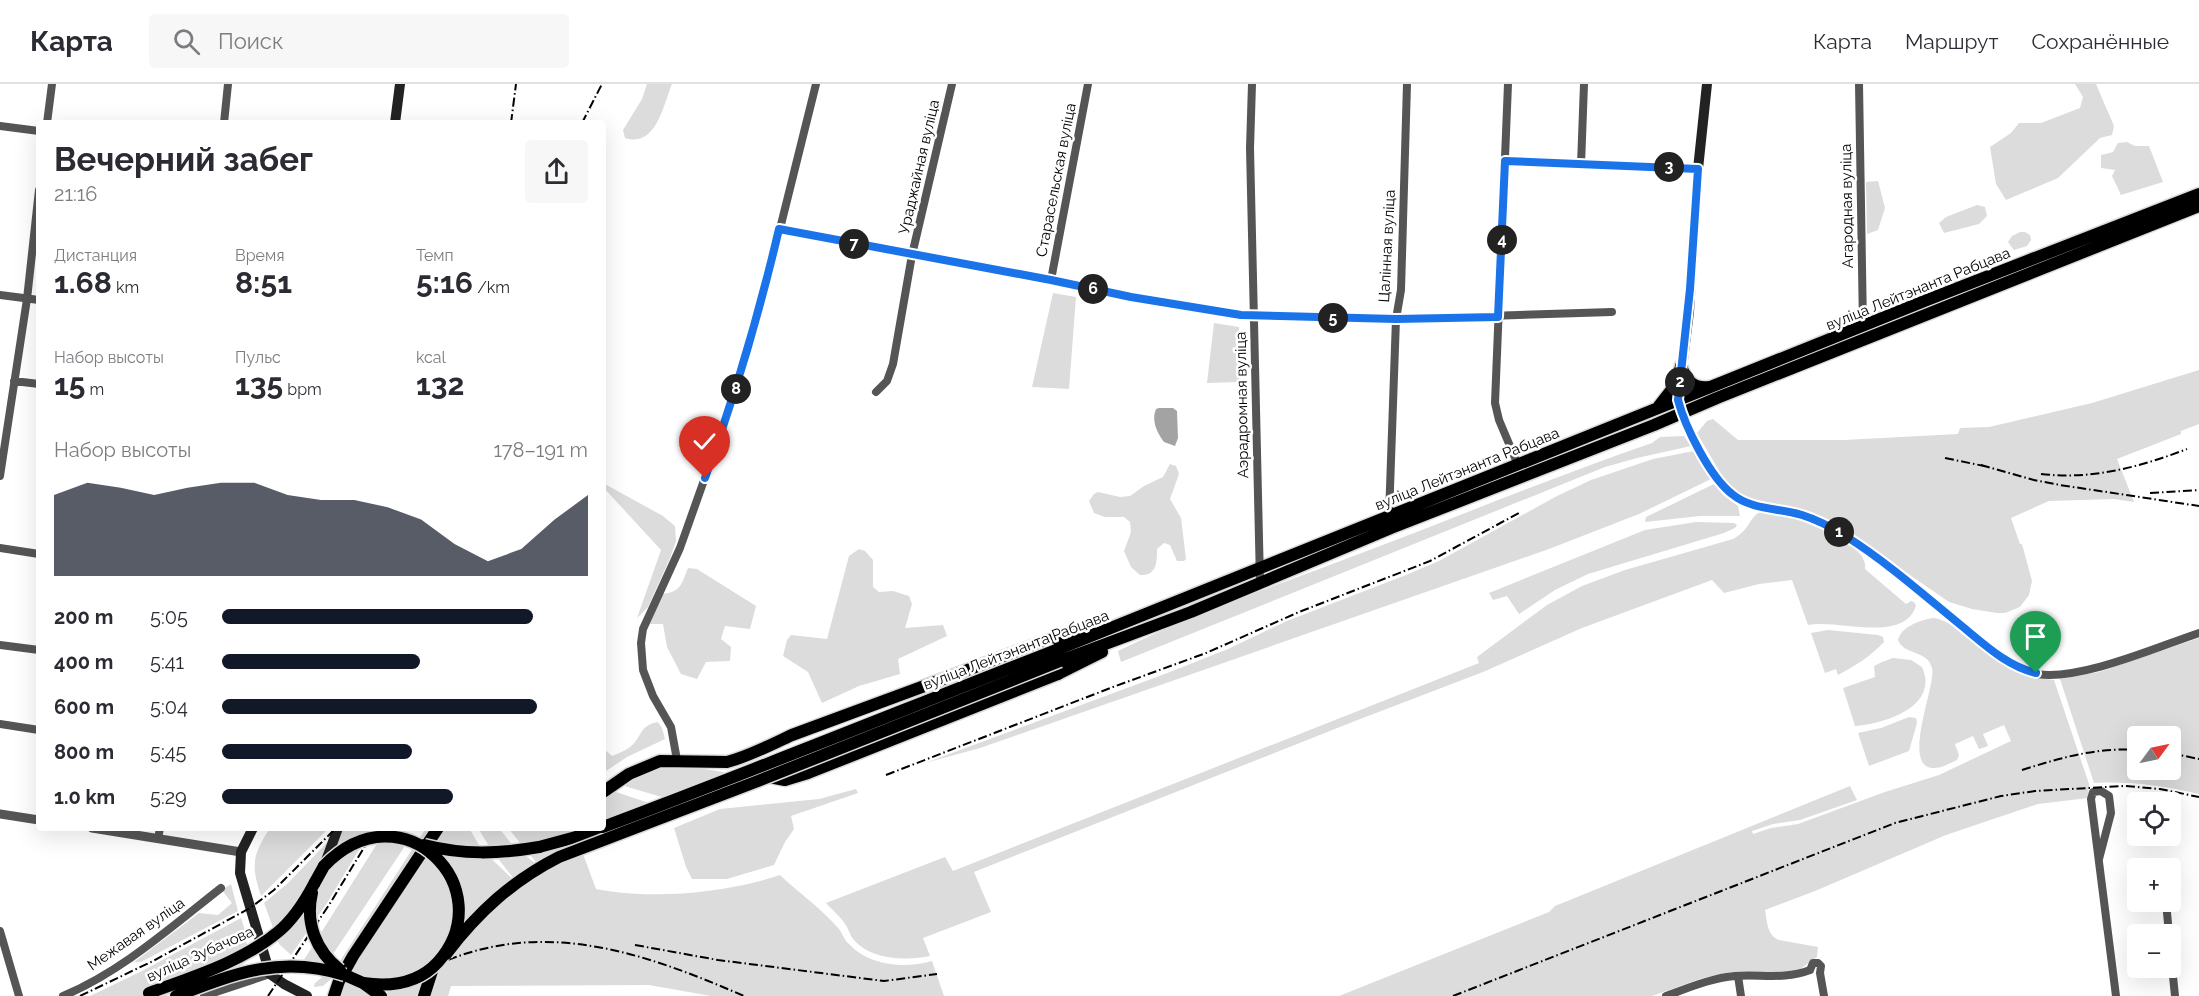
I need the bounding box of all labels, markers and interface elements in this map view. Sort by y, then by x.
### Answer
search box [149,14,569,68]
text: Карта [30,25,113,58]
icon: search [170,25,203,58]
text: Поиск [218,28,283,54]
text: Карта [1813,29,1872,54]
text: Маршрут [1905,29,1998,54]
text: Сохранённые [2031,29,2169,54]
street label: Ураджайная вуліца [895,98,943,236]
street label: Старасельская вуліца [1032,102,1080,258]
text: Вечерний забег [54,140,313,179]
button: share [525,140,588,203]
street label: Агародная вуліца [1837,144,1857,268]
pin: 3 [1654,152,1684,182]
text: 3 [1665,157,1673,176]
text: 21:16 [54,182,97,206]
street label: Цалінная вуліца [1375,189,1399,303]
pin: 4 [1487,225,1517,255]
pin: 7 [839,229,869,259]
text: 4 [1497,230,1507,249]
text: 7 [850,234,858,253]
street label: вуліца Лейтэнанта Рабцава [1823,244,2013,334]
text: Дистанция [54,246,137,265]
text: Время [235,246,284,265]
text: Темп [416,246,454,265]
text: 1.68 [54,265,112,300]
text: 8:51 [235,265,292,300]
text: 5:16 [416,265,473,300]
pin: 6 [1078,274,1108,304]
text: km [112,278,139,297]
text: /km [473,278,510,297]
text: 6 [1088,279,1098,298]
pin: 5 [1318,303,1348,333]
text: 5 [1329,308,1337,327]
street label: Аэрадромная вуліца [1232,332,1252,478]
text: Набор высоты [54,348,164,367]
text: Пульс [235,348,281,367]
text: kcal [416,348,446,367]
text: 15 [54,367,85,402]
text: 135 [235,367,283,402]
text: 132 [416,367,464,402]
pin: 2 [1665,367,1695,397]
text: 2 [1675,372,1685,391]
pin: 8 [721,374,751,404]
text: 8 [731,379,741,398]
text: m [85,380,104,399]
text: bpm [283,380,322,399]
pin [679,416,730,478]
street label: вуліца Лейтэнанта Рабцава [1372,424,1562,514]
icon: check [688,425,721,458]
text: Набор высоты [54,438,191,462]
text: 178–191 m [493,438,588,462]
pin: 1 [1824,517,1854,547]
text: 1 [1835,522,1843,541]
text: 200 m [54,605,113,629]
text: 5:05 [150,605,188,629]
street label: вуліца Лейтэнанта Рабцава [921,606,1111,694]
pin [2010,611,2061,673]
icon: arrive [2019,620,2052,653]
text: 400 m [54,650,113,674]
text: 5:41 [150,650,184,674]
text: 600 m [54,695,114,719]
text: 5:04 [150,695,188,719]
north arrow [2127,726,2181,780]
map controls [2127,726,2181,978]
text: 800 m [54,740,114,764]
text: 5:45 [150,740,186,764]
text: 1.0 km [54,785,115,809]
text: 5:29 [150,785,187,809]
button: locate [2127,792,2181,846]
button: + [2127,858,2181,912]
street label: Межавая вуліца [84,894,188,974]
street label: вуліца Зубачова [144,922,256,986]
button: − [2127,924,2181,978]

